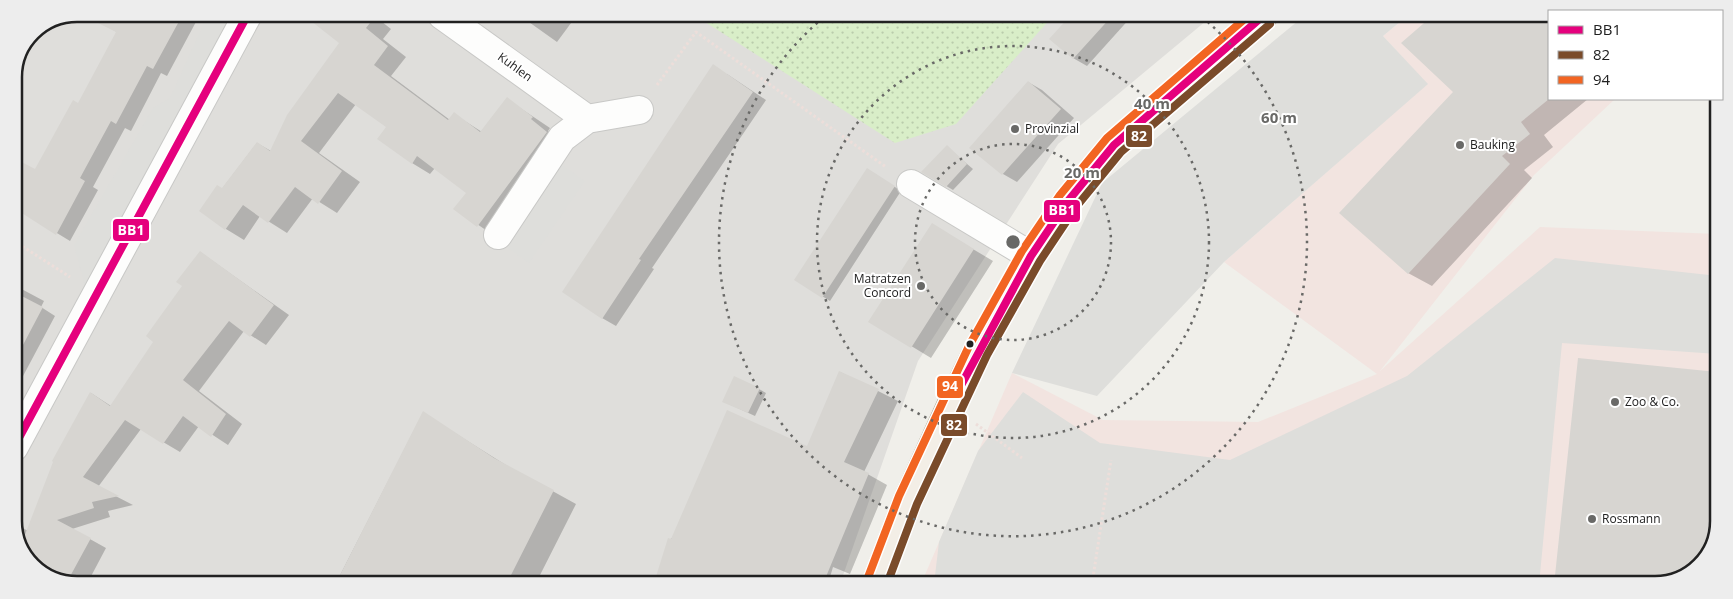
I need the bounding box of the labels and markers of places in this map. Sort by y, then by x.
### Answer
place label: Provinzial [1025,120,1079,137]
marker: Provinzial [1009,123,1021,135]
place label: Bauking [1470,136,1515,153]
marker: Bauking [1454,139,1466,151]
centre of rings [1004,233,1022,251]
place label: Matratzen Concord [854,270,911,301]
marker: Matratzen Concord [915,280,927,292]
unlabelled marker [965,339,975,349]
place label: Zoo & Co. [1625,393,1679,410]
marker: Zoo & Co. [1609,396,1621,408]
place label: Rossmann [1602,510,1661,527]
marker: Rossmann [1586,513,1598,525]

